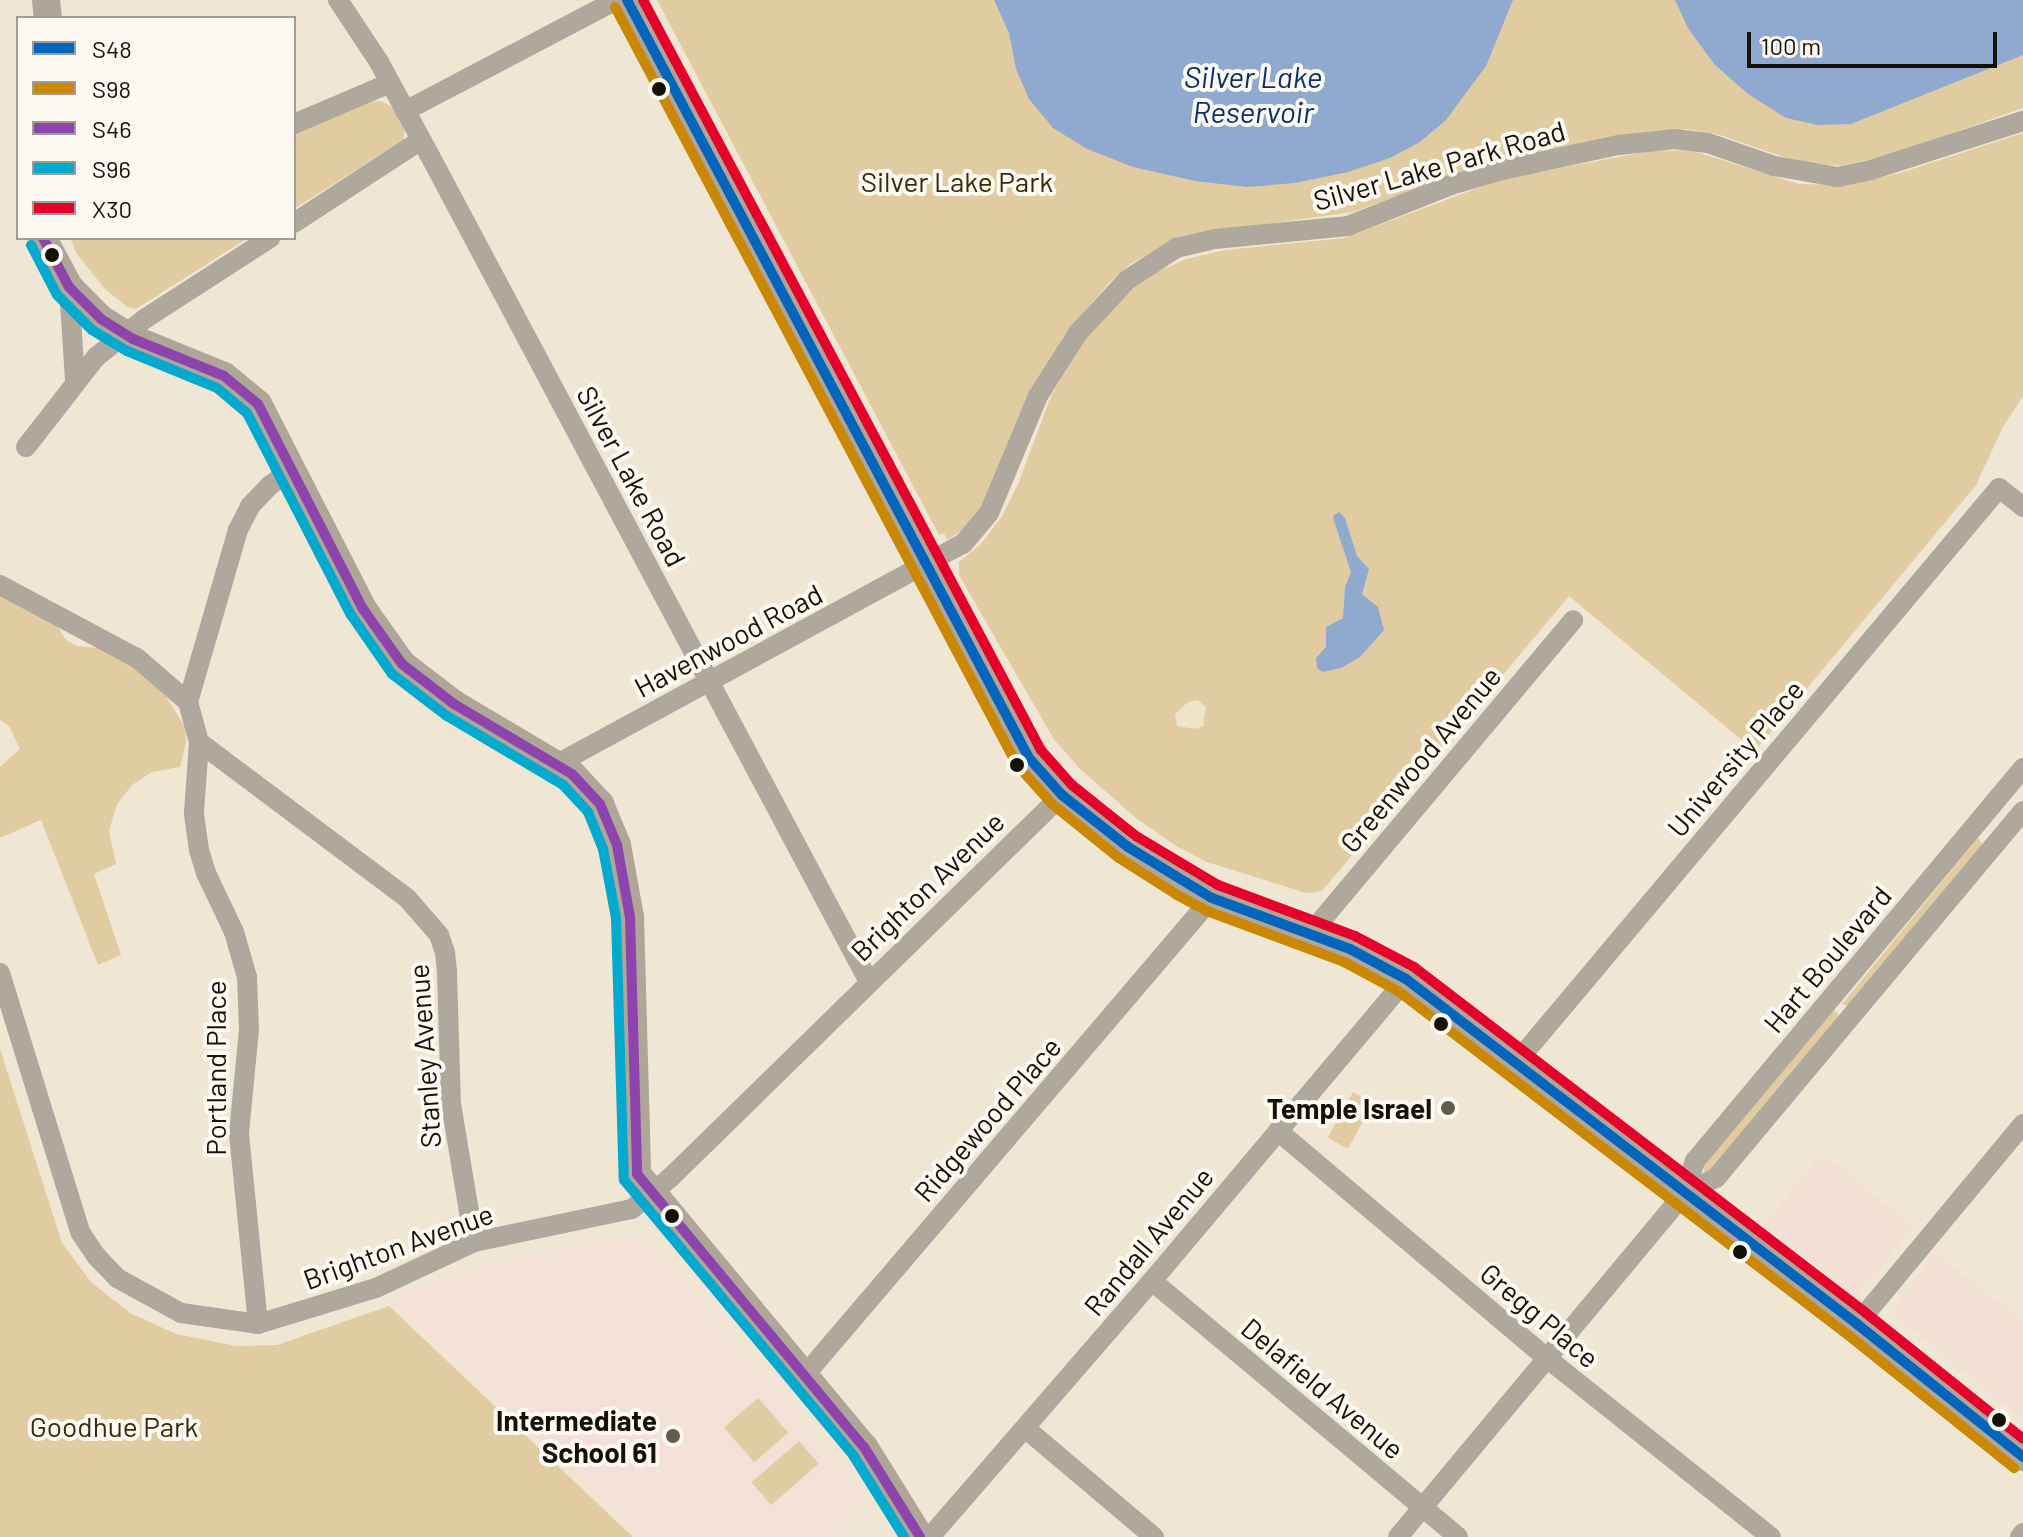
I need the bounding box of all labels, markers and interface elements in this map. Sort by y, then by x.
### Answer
legend [16,16,296,240]
scale bar [1751,16,2001,66]
text: 100 m [1761,31,1821,60]
text: S48 [92,34,132,63]
water label: Silver Lake Reservoir [1184,58,1322,128]
text: S98 [92,74,131,103]
unlabelled marker [651,81,667,97]
street label: Silver Lake Park Road [1309,113,1569,217]
text: S46 [92,114,132,143]
text: S96 [92,154,131,183]
park label: Silver Lake Park [861,164,1053,198]
text: X30 [92,194,132,223]
unlabelled marker [44,247,60,263]
street label: Silver Lake Road [570,380,694,572]
street label: Havenwood Road [628,576,828,704]
street label: Greenwood Avenue [1333,659,1507,859]
street label: University Place [1660,673,1810,843]
unlabelled marker [1009,757,1025,773]
street label: Brighton Avenue [844,805,1010,967]
street label: Hart Boulevard [1756,879,1898,1039]
street label: Stanley Avenue [401,963,447,1149]
street label: Portland Place [198,980,232,1156]
unlabelled marker [1433,1016,1449,1032]
street label: Ridgewood Place [906,1030,1068,1208]
place label: Temple Israel [1267,1091,1432,1125]
marker: Temple Israel [1439,1099,1457,1117]
street label: Randall Avenue [1076,1160,1220,1322]
street label: Brighton Avenue [298,1196,498,1296]
unlabelled marker [664,1208,680,1224]
unlabelled marker [1732,1244,1748,1260]
street label: Gregg Place [1474,1256,1606,1374]
street label: Delafield Avenue [1235,1310,1411,1466]
place label: Intermediate School 61 [496,1403,657,1469]
park label: Goodhue Park [30,1409,198,1443]
unlabelled marker [1991,1412,2007,1428]
marker: Intermediate School 61 [664,1427,682,1445]

